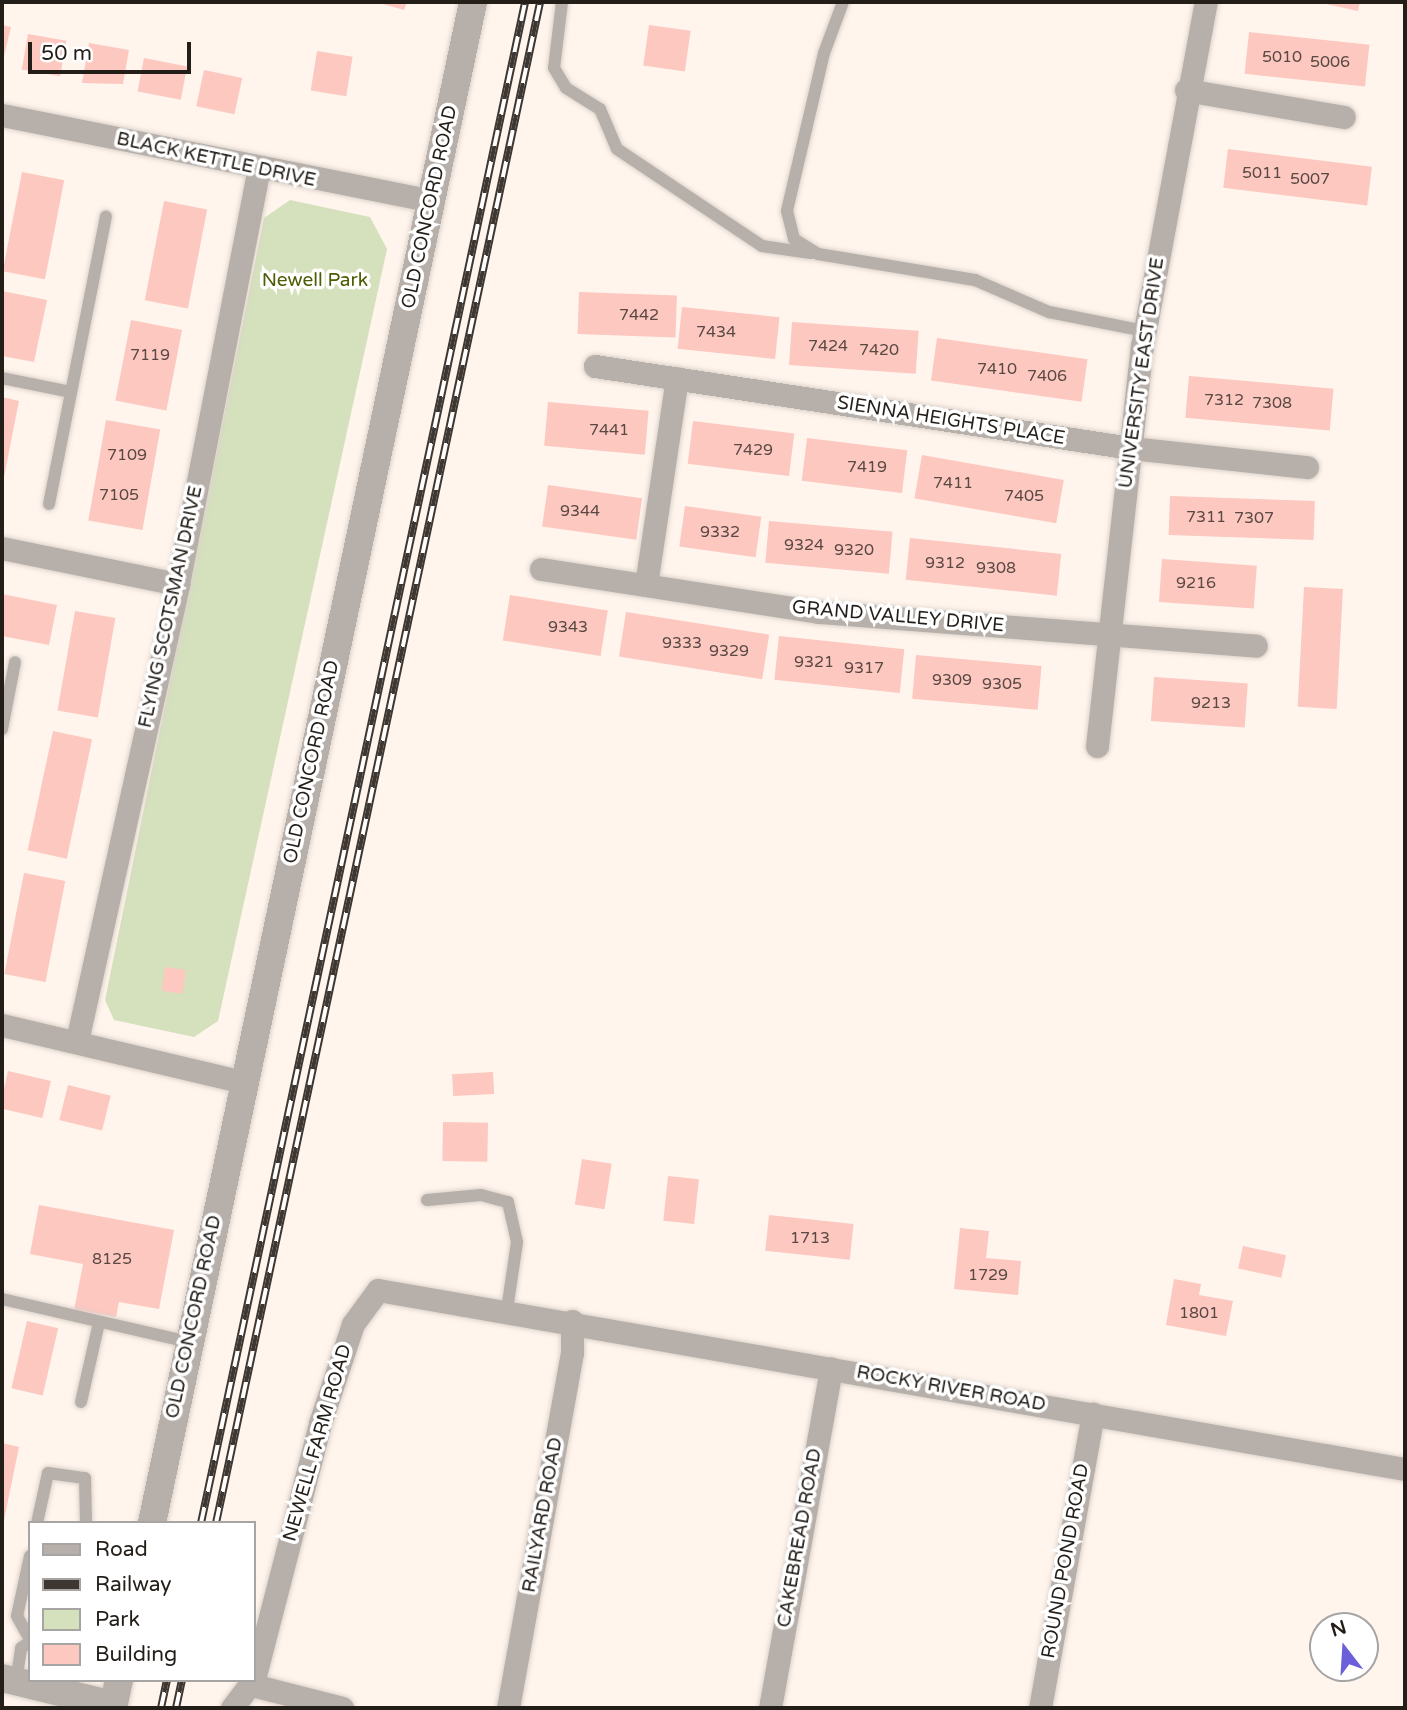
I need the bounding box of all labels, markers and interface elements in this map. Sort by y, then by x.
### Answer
scale bar [32,28,194,72]
text: 50 m [41,41,92,66]
house number: 5010 [1262,47,1302,67]
house number: 5006 [1310,52,1350,72]
street label: OLD CONCORD ROAD [397,103,463,311]
street label: BLACK KETTLE DRIVE [114,128,318,192]
house number: 5011 [1242,163,1282,183]
house number: 5007 [1290,169,1330,189]
street label: UNIVERSITY EAST DRIVE [1115,256,1169,490]
park label: Newell Park [262,270,368,292]
house number: 7442 [619,305,659,325]
house number: 7434 [696,322,736,342]
house number: 7424 [808,336,848,356]
house number: 7420 [859,340,899,360]
house number: 7119 [130,345,170,365]
house number: 7410 [977,359,1017,379]
house number: 7406 [1027,366,1067,386]
house number: 7312 [1204,390,1244,410]
street label: SIENNA HEIGHTS PLACE [836,392,1066,450]
house number: 7308 [1252,393,1292,413]
house number: 7441 [589,420,629,440]
house number: 7429 [733,440,773,460]
house number: 7109 [107,445,147,465]
house number: 7419 [847,457,887,477]
house number: 7411 [933,473,973,493]
street label: FLYING SCOTSMAN DRIVE [134,484,208,730]
house number: 7105 [99,485,139,505]
house number: 7405 [1004,486,1044,506]
house number: 9344 [560,501,600,521]
house number: 7311 [1186,507,1226,527]
house number: 7307 [1234,508,1274,528]
house number: 9332 [700,522,740,542]
house number: 9324 [784,535,824,555]
house number: 9320 [834,540,874,560]
house number: 9312 [925,553,965,573]
house number: 9308 [976,558,1016,578]
house number: 9216 [1176,573,1216,593]
street label: GRAND VALLEY DRIVE [791,596,1005,638]
house number: 9343 [548,617,588,637]
house number: 9333 [662,633,702,653]
house number: 9329 [709,641,749,661]
house number: 9321 [794,652,834,672]
street label: OLD CONCORD ROAD [279,658,345,866]
house number: 9317 [844,658,884,678]
house number: 9309 [932,670,972,690]
house number: 9305 [982,674,1022,694]
house number: 9213 [1191,693,1231,713]
street label: OLD CONCORD ROAD [161,1213,227,1421]
house number: 1713 [790,1228,830,1248]
house number: 8125 [92,1249,132,1269]
house number: 1729 [968,1265,1008,1285]
house number: 1801 [1179,1303,1219,1323]
street label: NEWELL FARM ROAD [279,1342,357,1544]
street label: ROCKY RIVER ROAD [855,1361,1047,1417]
street label: RAILYARD ROAD [518,1436,568,1594]
street label: CAKEBREAD ROAD [773,1447,827,1629]
street label: ROUND POND ROAD [1038,1462,1094,1660]
legend [28,1521,256,1682]
text: Road [95,1537,148,1562]
text: Railway [95,1572,172,1597]
text: Park [95,1607,140,1632]
north arrow [1309,1612,1379,1682]
text: N [1328,1616,1349,1642]
text: Building [95,1642,177,1667]

